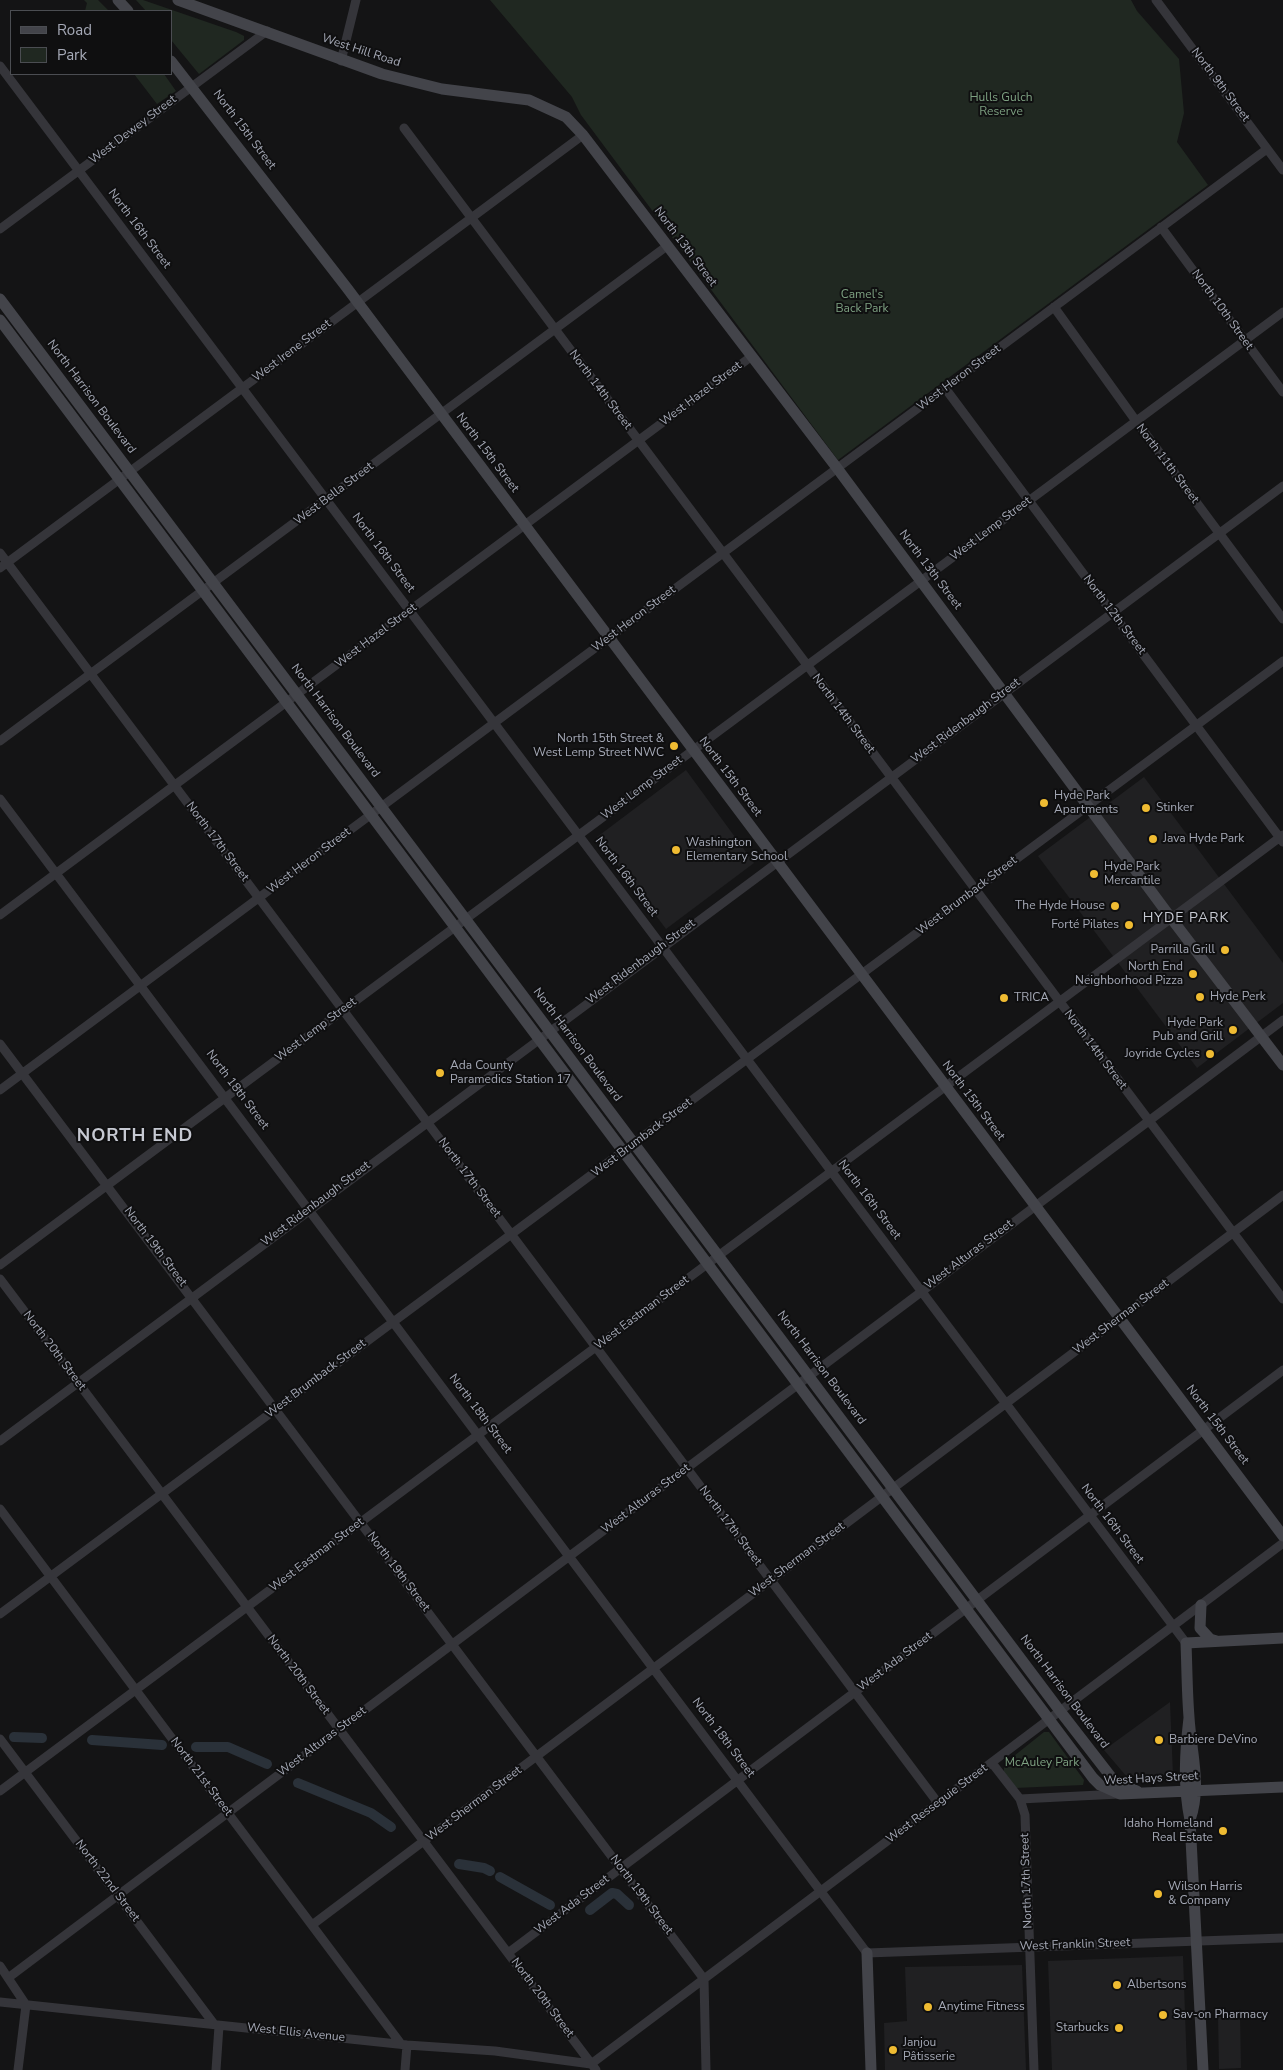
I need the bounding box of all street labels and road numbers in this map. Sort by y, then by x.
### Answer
street label: West Hill Road [320,31,402,71]
street label: North 9th Street [1188,45,1252,125]
street label: North 15th Street [210,88,278,172]
street label: West Dewey Street [87,93,179,167]
street label: North 16th Street [105,187,173,271]
street label: North 13th Street [651,205,719,289]
street label: North 10th Street [1188,267,1256,353]
street label: West Irene Street [250,317,334,385]
street label: North Harrison Boulevard [44,337,138,457]
street label: West Heron Street [914,342,1004,414]
street label: North 14th Street [566,348,634,432]
street label: West Hazel Street [657,359,745,429]
street label: North 15th Street [453,411,521,495]
street label: North 11th Street [1133,422,1201,506]
street label: West Bella Street [291,459,377,529]
street label: West Lemp Street [948,494,1034,564]
street label: North 16th Street [349,511,417,595]
street label: North 13th Street [896,528,964,612]
street label: North 12th Street [1080,573,1148,657]
street label: West Heron Street [589,583,679,655]
street label: West Hazel Street [332,601,420,671]
street label: North Harrison Boulevard [288,661,382,781]
street label: North 14th Street [809,672,877,756]
street label: West Ridenbaugh Street [909,675,1023,767]
street label: North 15th Street [696,735,764,819]
street label: West Lemp Street [599,753,685,823]
street label: North 17th Street [183,800,251,884]
street label: West Heron Street [264,825,354,897]
street label: North 16th Street [592,835,660,919]
street label: West Brumback Street [914,854,1020,938]
street label: West Ridenbaugh Street [584,916,698,1008]
street label: North Harrison Boulevard [530,985,624,1105]
street label: West Lemp Street [273,995,359,1065]
street label: North 14th Street [1061,1008,1129,1092]
street label: North 18th Street [203,1048,271,1132]
street label: North 15th Street [939,1059,1007,1143]
street label: West Brumback Street [589,1096,695,1180]
street label: North 17th Street [435,1136,503,1220]
street label: West Ridenbaugh Street [259,1158,373,1250]
street label: North 16th Street [835,1158,903,1242]
street label: North 19th Street [121,1205,189,1289]
street label: West Alturas Street [922,1217,1016,1293]
street label: West Eastman Street [592,1273,692,1353]
street label: West Sherman Street [1070,1276,1172,1358]
street label: North Harrison Boulevard [774,1308,868,1428]
street label: North 20th Street [20,1309,88,1393]
street label: West Brumback Street [263,1337,369,1421]
street label: North 18th Street [446,1372,514,1456]
street label: North 15th Street [1183,1383,1251,1467]
street label: West Alturas Street [599,1461,693,1537]
street label: North 16th Street [1078,1482,1146,1566]
street label: North 17th Street [696,1484,764,1568]
street label: West Eastman Street [267,1515,367,1595]
street label: West Sherman Street [746,1519,848,1601]
street label: North 19th Street [364,1530,432,1614]
street label: West Ada Street [855,1629,935,1695]
street label: North Harrison Boulevard [1017,1632,1111,1752]
street label: North 20th Street [264,1633,332,1717]
street label: North 18th Street [689,1696,757,1780]
street label: West Alturas Street [275,1704,369,1780]
street label: North 21st Street [167,1735,235,1819]
street label: West Resseguie Street [884,1761,990,1847]
street label: West Sherman Street [423,1763,525,1845]
street label: West Hays Street [1103,1769,1199,1789]
street label: North 17th Street [1018,1833,1036,1929]
street label: North 22nd Street [72,1837,142,1925]
street label: North 19th Street [607,1853,675,1937]
street label: West Ada Street [532,1872,612,1938]
street label: West Franklin Street [1019,1936,1131,1954]
street label: North 20th Street [508,1956,576,2040]
street label: West Ellis Avenue [246,2021,346,2045]

